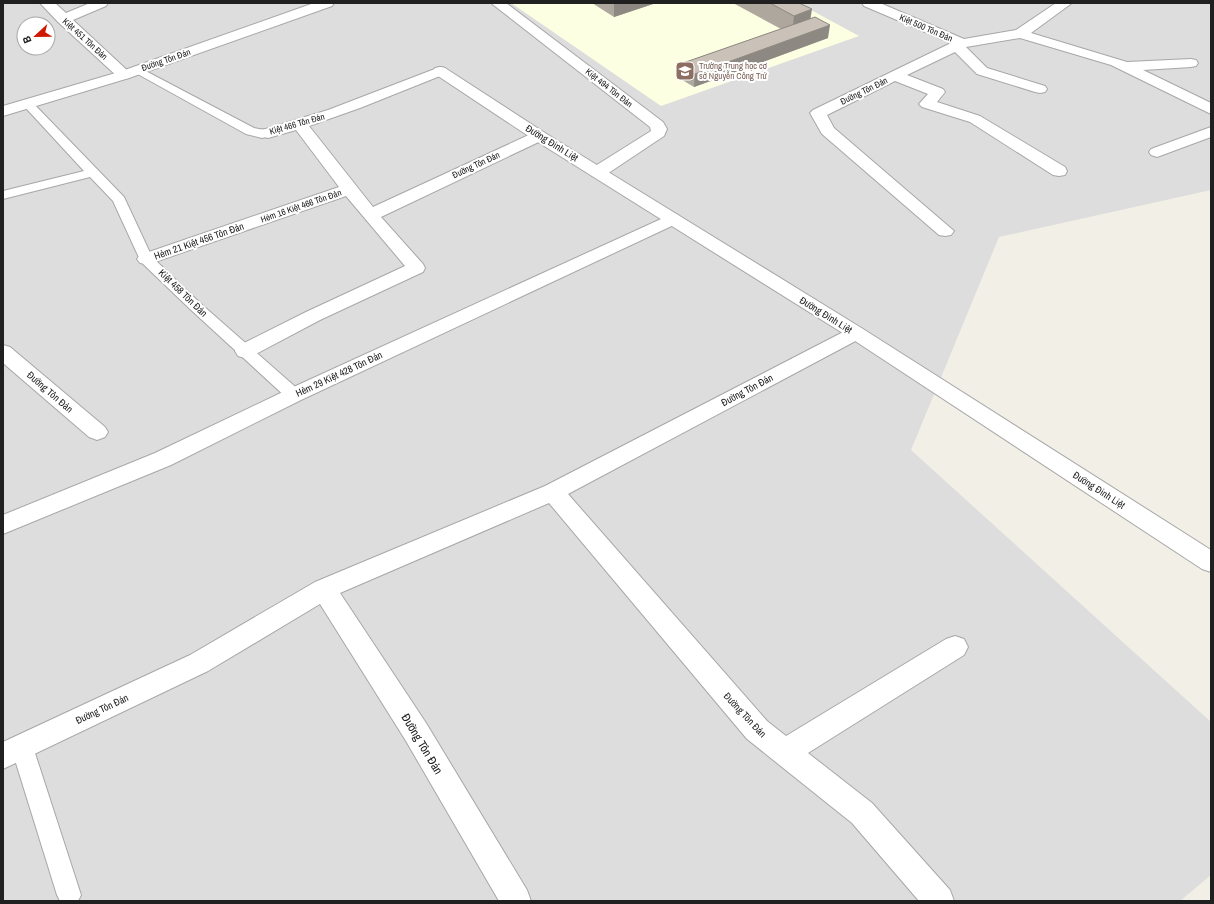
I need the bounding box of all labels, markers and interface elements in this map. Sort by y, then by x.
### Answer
street label: Kiệt 500 Tôn Đản [897,11,955,45]
street label: Kiệt 451 Tôn Đản [60,15,110,63]
north arrow [16,16,56,56]
text: B [19,34,34,45]
street label: Đường Tôn Đản [140,46,192,74]
school or university icon: Trường Trung học cơ sở Nguyễn Công Trứ [674,60,696,82]
place label: Trường Trung học cơ sở Nguyễn Công Trứ [699,60,768,82]
street label: Kiệt 494 Tôn Đản [583,66,635,110]
street label: Đường Tôn Đản [838,74,890,108]
street label: Kiệt 466 Tôn Đản [268,110,326,138]
street label: Đường Đinh Liệt [523,122,581,165]
street label: Đường Tôn Đản [450,149,502,181]
street label: Hẻm 16 Kiệt 466 Tôn Đản [259,187,343,225]
street label: Hẻm 21 Kiệt 456 Tôn Đản [152,220,246,262]
street label: Kiệt 458 Tôn Đản [156,266,210,320]
street label: Đường Đinh Liệt [797,294,855,337]
street label: Hẻm 29 Kiệt 428 Tôn Đản [294,348,384,400]
street label: Đường Tôn Đản [24,368,76,416]
street label: Đường Tôn Đản [719,371,775,409]
street label: Đường Đinh Liệt [1070,468,1128,512]
street label: Đường Tôn Đản [721,690,769,740]
street label: Đường Tôn Đản [73,691,131,727]
street label: Đường Tôn Đản [398,711,446,777]

